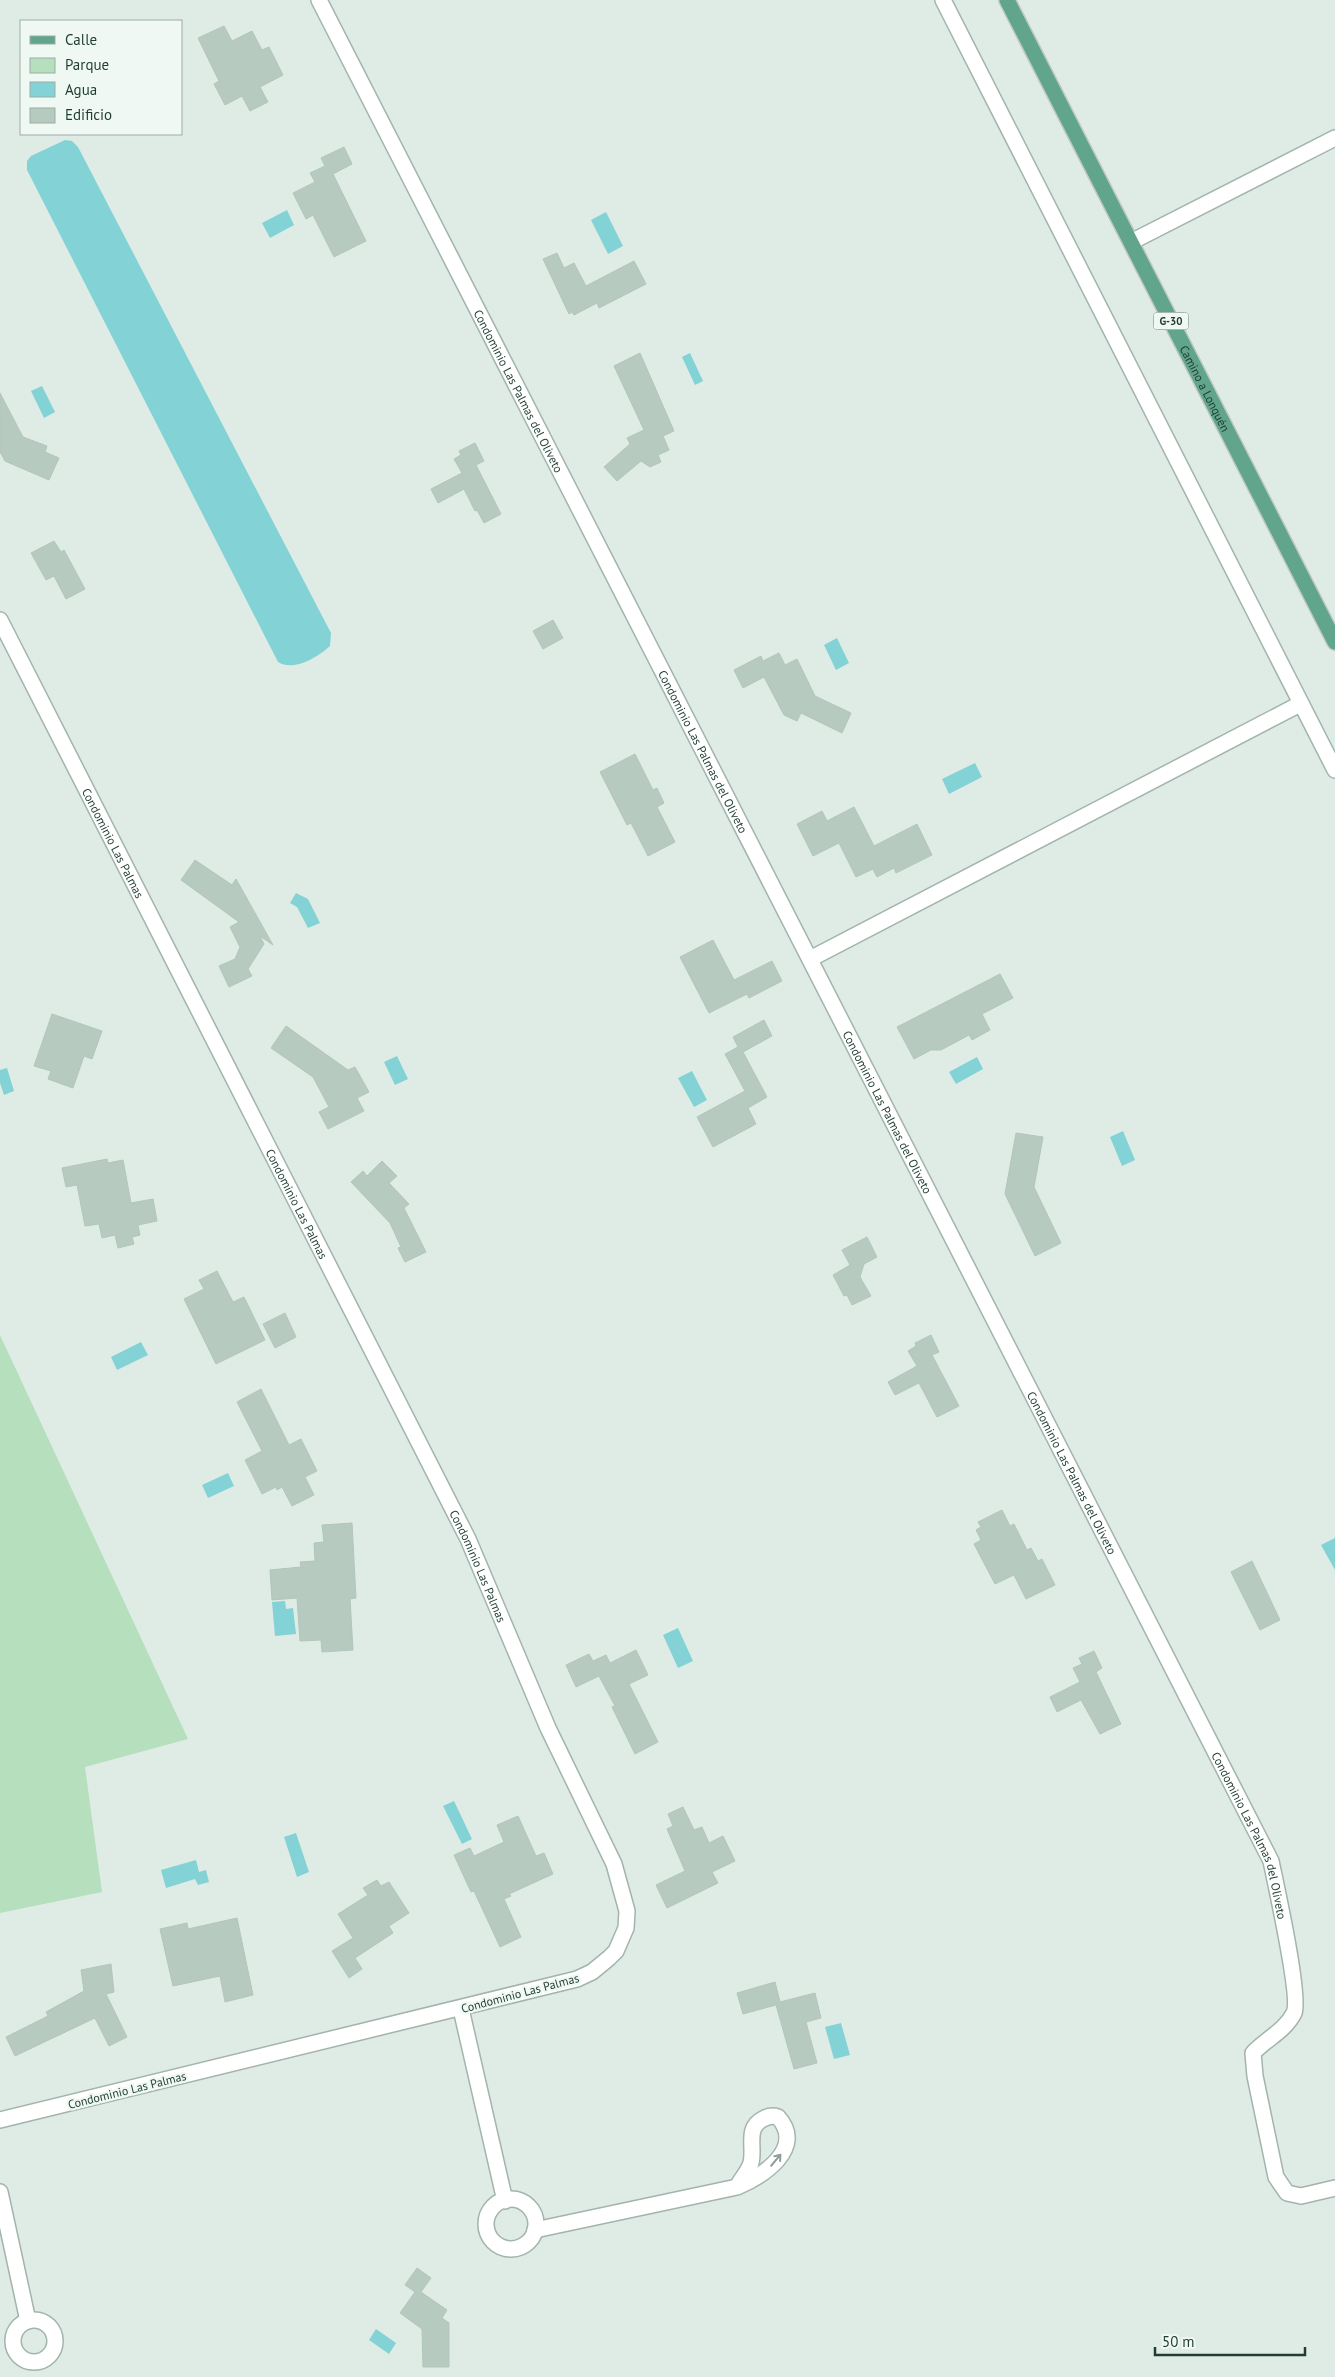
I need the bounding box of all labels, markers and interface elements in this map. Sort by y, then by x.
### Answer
legend [20,20,182,135]
text: Calle [65,30,97,49]
text: Parque [65,55,109,74]
text: Agua [65,80,97,99]
text: Edificio [65,105,112,124]
street label: Condominio Las Palmas del Oliveto [471,307,567,475]
road number: G-30 [1154,312,1188,330]
street label: Camino a Lonquén [1177,343,1234,434]
street label: Condominio Las Palmas del Oliveto [655,667,751,835]
street label: Condominio Las Palmas [79,785,148,900]
street label: Condominio Las Palmas del Oliveto [840,1028,936,1196]
street label: Condominio Las Palmas [263,1146,331,1261]
street label: Condominio Las Palmas del Oliveto [1024,1388,1120,1557]
street label: Condominio Las Palmas [447,1507,510,1624]
street label: Condominio Las Palmas del Oliveto [1209,1749,1290,1920]
street label: Condominio Las Palmas [459,1970,581,2016]
street label: Condominio Las Palmas [66,2068,188,2112]
one-way arrow [770,2154,781,2167]
scale bar [1155,2324,1305,2356]
text: 50 m [1162,2332,1195,2351]

